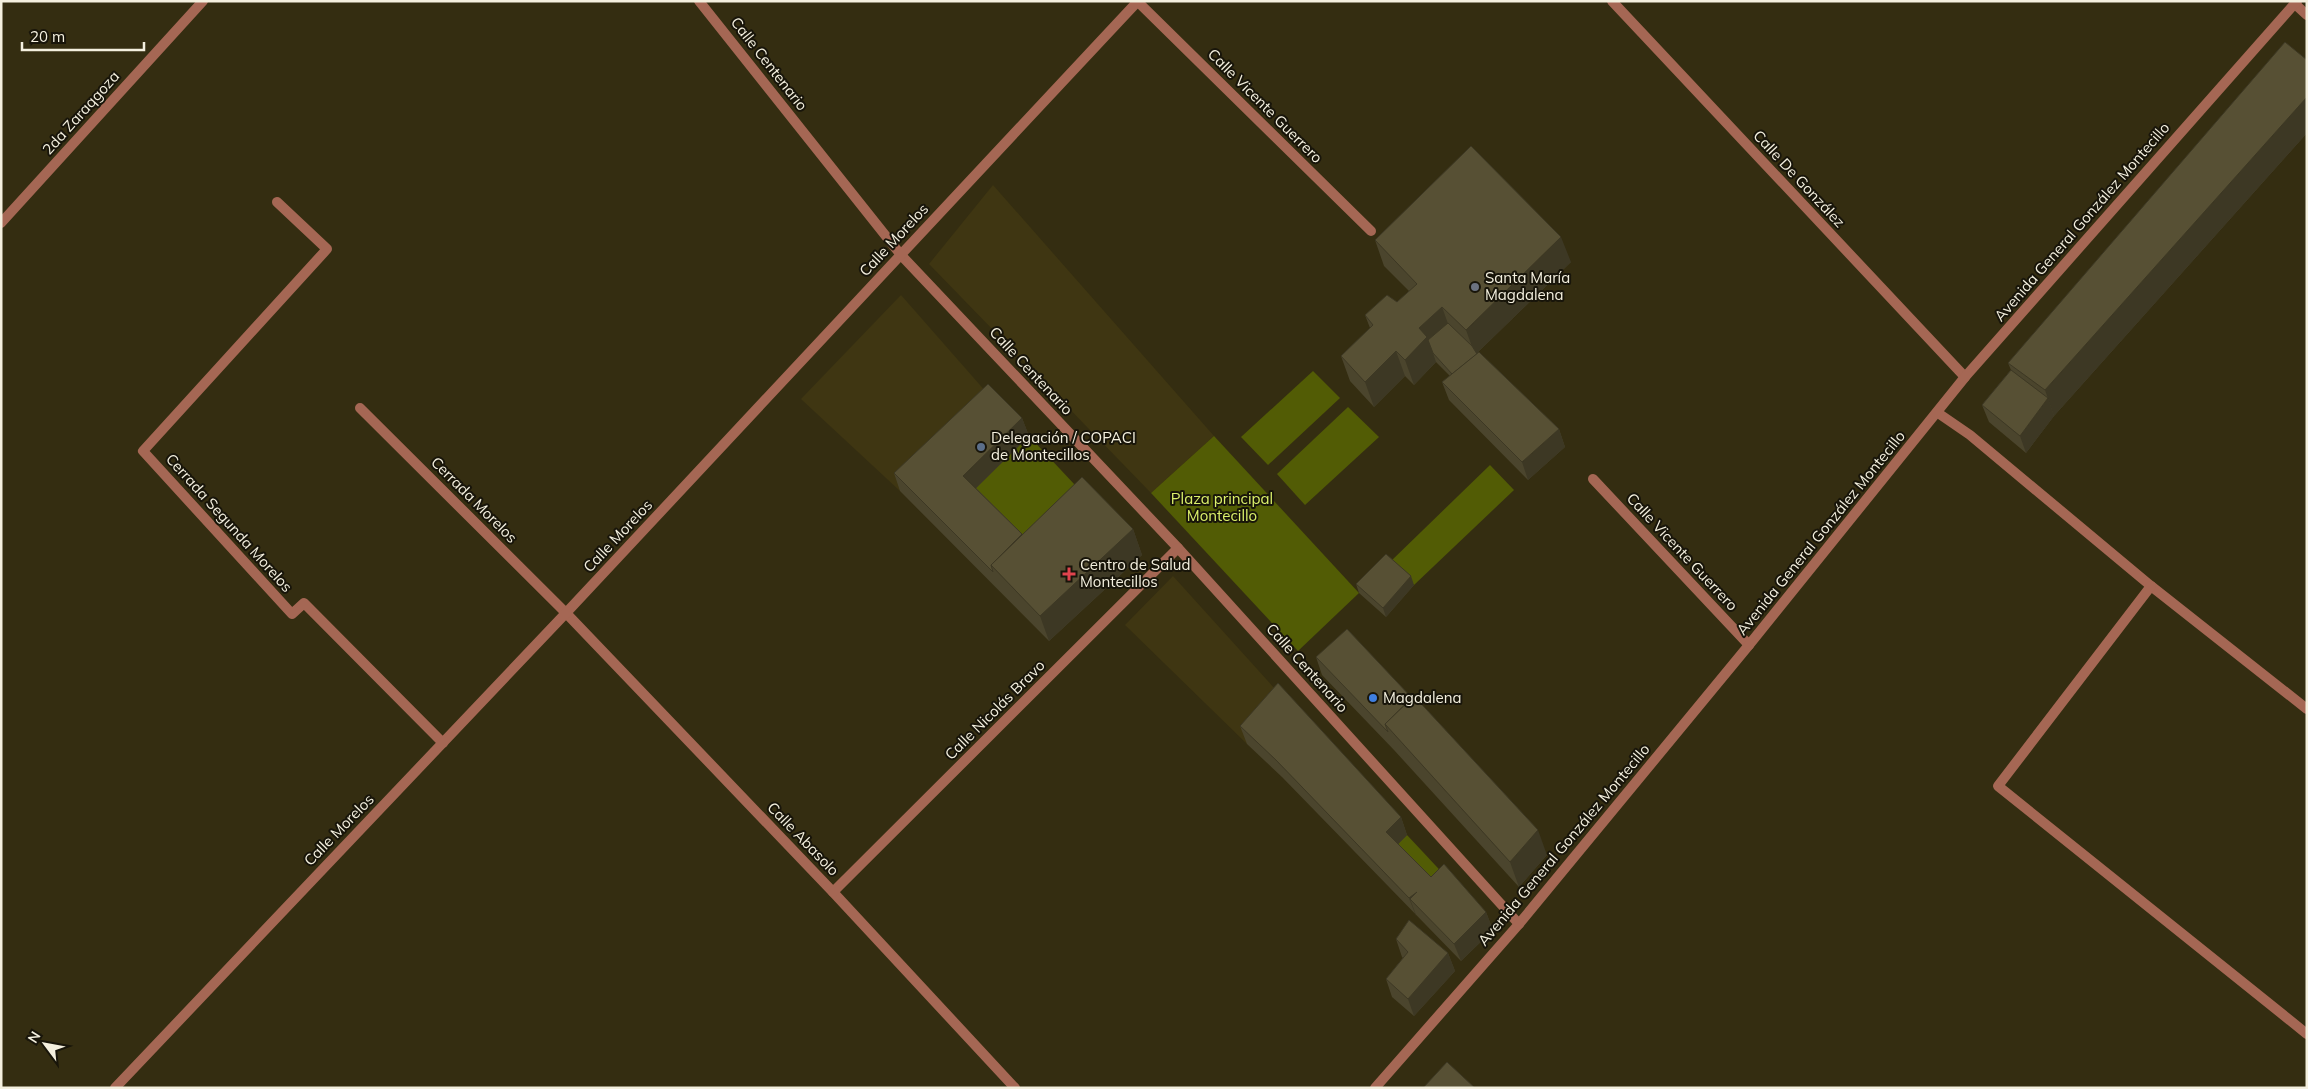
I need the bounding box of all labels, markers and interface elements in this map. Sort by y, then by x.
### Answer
street label: Calle Centenario [727,13,812,114]
scale bar [22,20,145,52]
text: 20 m [30,27,65,46]
street label: Calle Vicente Guerrero [1204,44,1327,167]
street label: 2da Zaraqgoza [38,67,123,159]
street label: Avenida General González Montecillo [1990,118,2173,325]
street label: Calle De González [1749,126,1849,231]
street label: Calle Morelos [855,199,932,280]
place label: Santa María Magdalena [1485,268,1570,304]
marker: Santa María Magdalena [1469,281,1481,293]
street label: Calle Centenario [986,323,1077,419]
street label: Avenida General González Montecillo [1732,427,1909,639]
place label: Delegación / COPACI de Montecillos [991,428,1136,464]
marker: Delegación / COPACI de Montecillos [975,441,987,453]
street label: Cerrada Segunda Morelos [162,449,297,596]
street label: Cerrada Morelos [427,453,521,547]
park label: Plaza principal Montecillo [1171,489,1273,525]
street label: Calle Vicente Guerrero [1623,489,1742,615]
street label: Calle Morelos [579,495,656,576]
place label: Centro de Salud Montecillos [1080,555,1190,591]
marker: Centro de Salud Montecillos [1062,567,1076,581]
street label: Calle Centenario [1262,619,1352,716]
street label: Calle Nicolás Bravo [941,656,1049,764]
place label: Magdalena [1383,688,1461,707]
marker: Magdalena [1367,692,1379,704]
street label: Avenida General González Montecillo [1474,740,1654,949]
street label: Calle Morelos [300,790,378,870]
street label: Calle Abasolo [763,798,843,880]
north arrow [20,1019,70,1069]
text: N [24,1028,44,1046]

